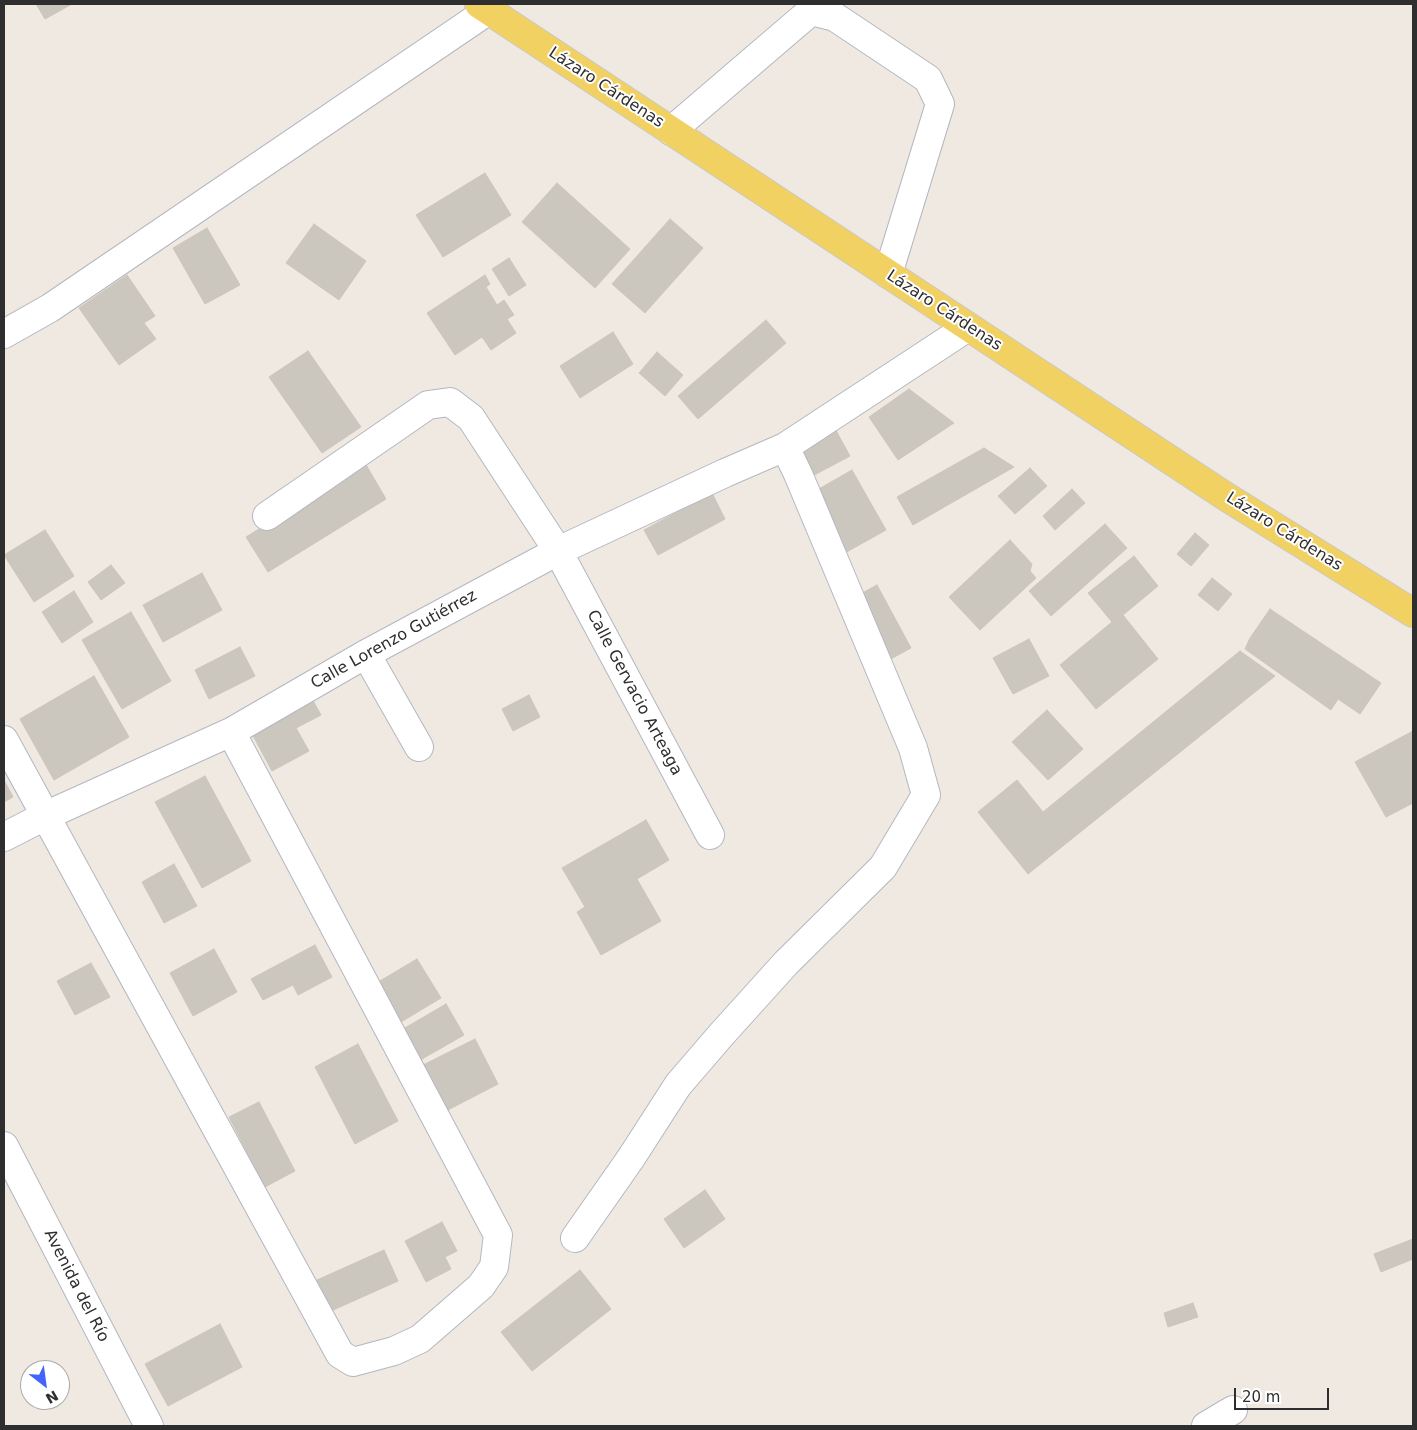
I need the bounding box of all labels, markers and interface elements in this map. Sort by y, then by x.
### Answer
street label: Lázaro Cárdenas [545,44,667,132]
street label: Lázaro Cárdenas [883,267,1005,355]
street label: Lázaro Cárdenas [1222,488,1346,576]
street label: Calle Lorenzo Gutiérrez [308,586,480,694]
street label: Calle Gervacio Arteaga [582,607,686,779]
street label: Avenida del Río [39,1226,113,1346]
north arrow [20,1360,70,1410]
scale bar [1237,1378,1332,1410]
text: N [43,1387,61,1407]
text: 20 m [1242,1388,1280,1406]

